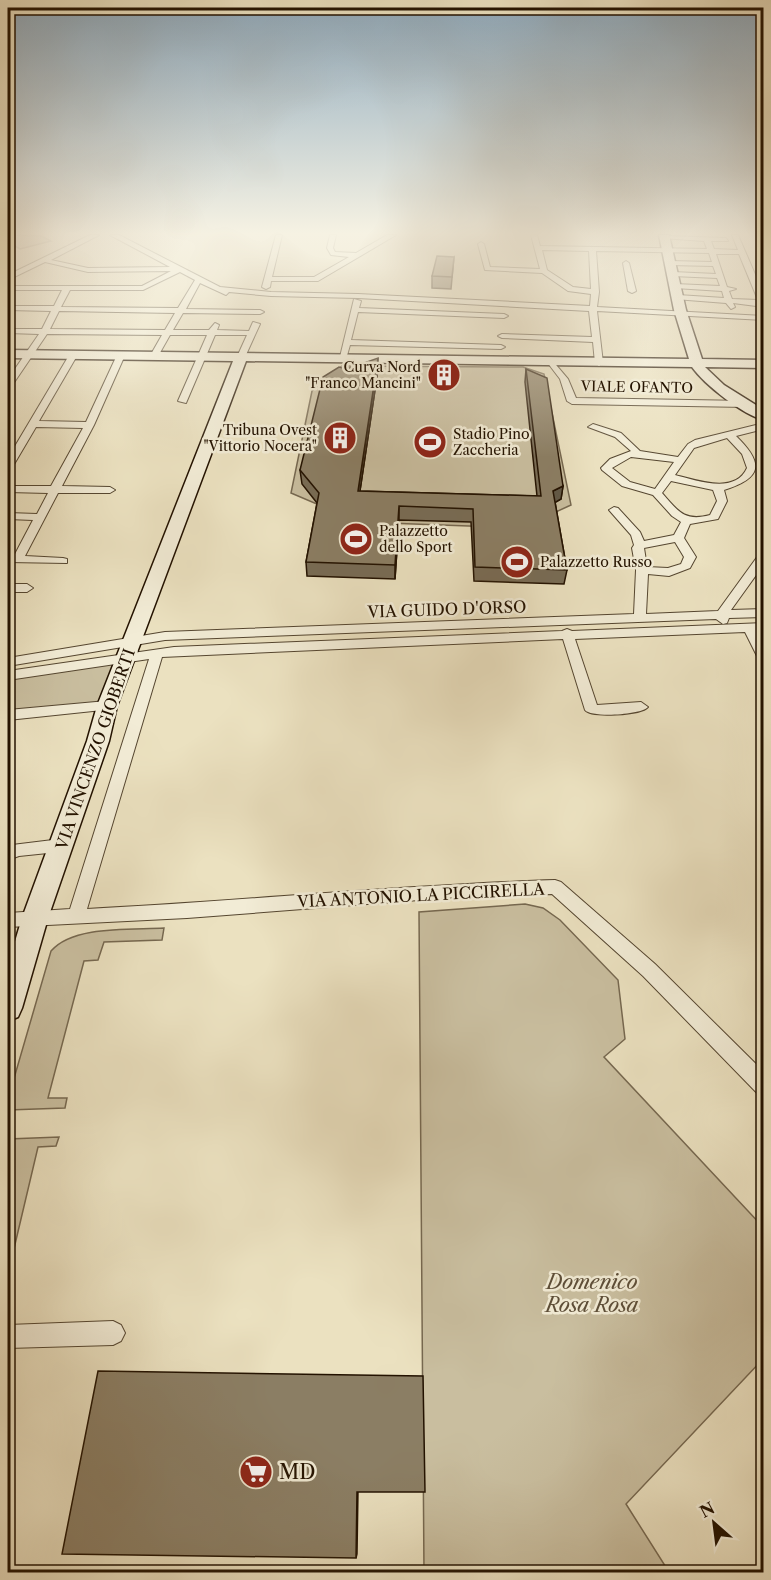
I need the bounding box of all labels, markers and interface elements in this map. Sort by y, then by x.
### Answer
building icon: Curva Nord "Franco Mancini" [426,357,462,393]
place label: Curva Nord "Franco Mancini" [305,358,421,392]
street label: VIALE OFANTO [580,377,693,397]
building icon: Tribuna Ovest "Vittorio Nocera" [322,420,358,456]
place label: Tribuna Ovest "Vittorio Nocera" [203,421,317,455]
sports icon: Stadio Pino Zaccheria [412,424,448,460]
place label: Stadio Pino Zaccheria [453,425,530,459]
sports icon: Palazzetto dello Sport [338,521,374,557]
place label: Palazzetto dello Sport [379,522,452,556]
sports icon: Palazzetto Russo [499,544,535,580]
place label: Palazzetto Russo [540,553,652,571]
street label: VIA GUIDO D'ORSO [366,596,527,622]
street label: VIA VINCENZO GIOBERTI [51,646,139,853]
street label: VIA ANTONIO LA PICCIRELLA [296,878,546,912]
park label: Domenico Rosa Rosa [544,1270,638,1317]
supermarket icon: MD [238,1454,274,1490]
place label: MD [279,1460,315,1484]
north arrow [684,1493,744,1553]
text: N [696,1498,718,1522]

